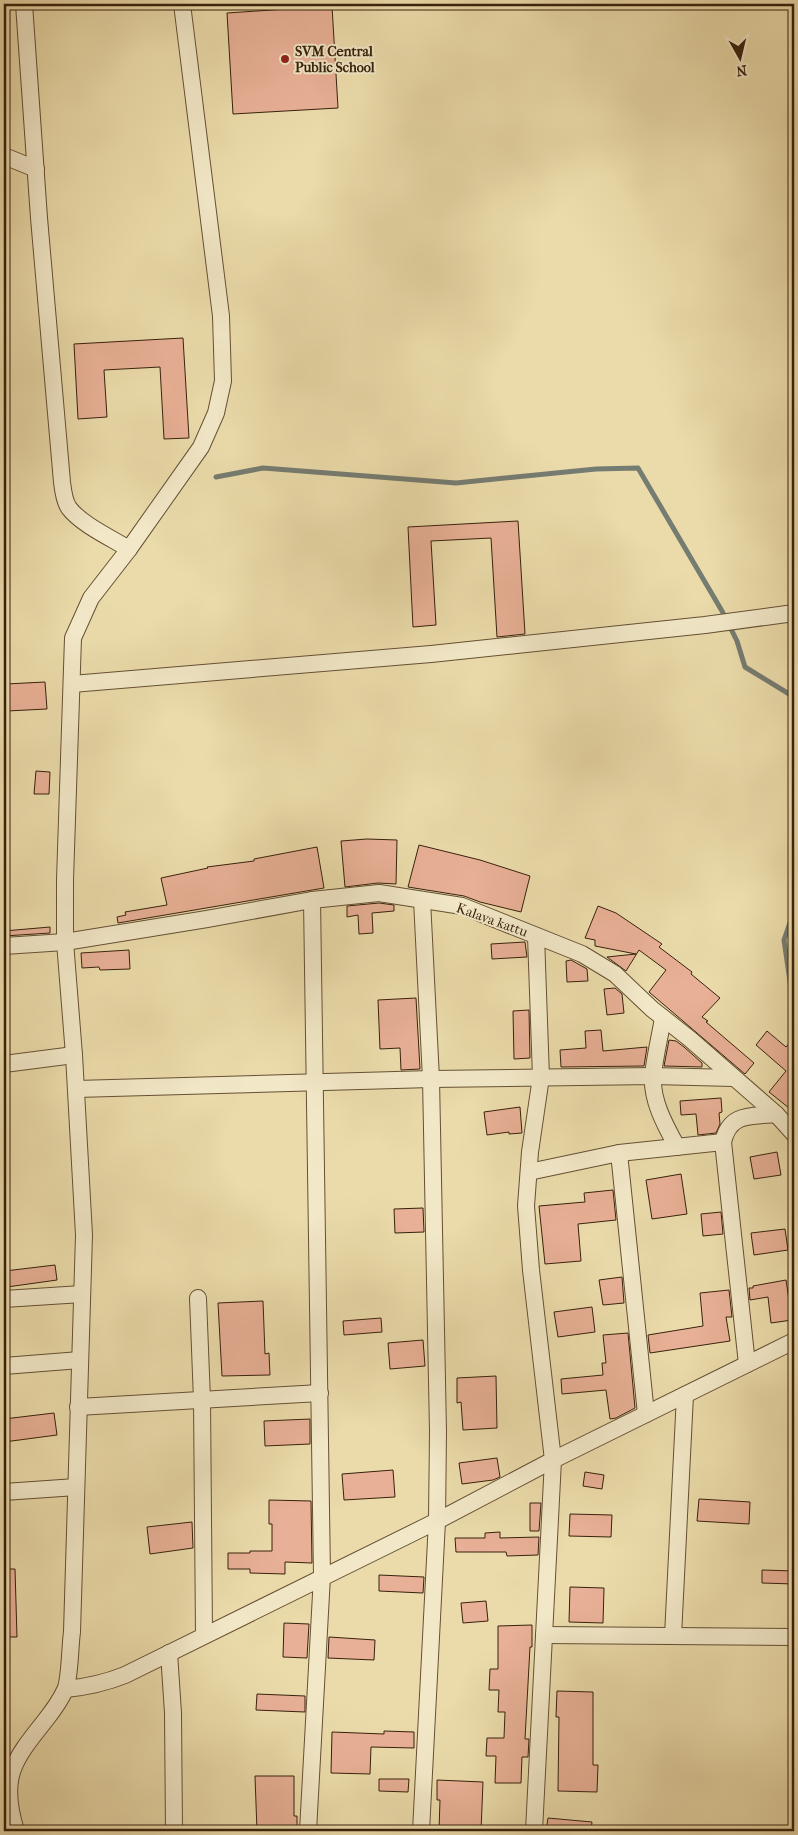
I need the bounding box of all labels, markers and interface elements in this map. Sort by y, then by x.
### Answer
north arrow [716,32,766,82]
place label: SVM Central Public School [295,43,375,76]
marker: SVM Central Public School [279,53,291,65]
text: N [735,61,748,80]
street label: Kalava kattu [454,899,530,941]

